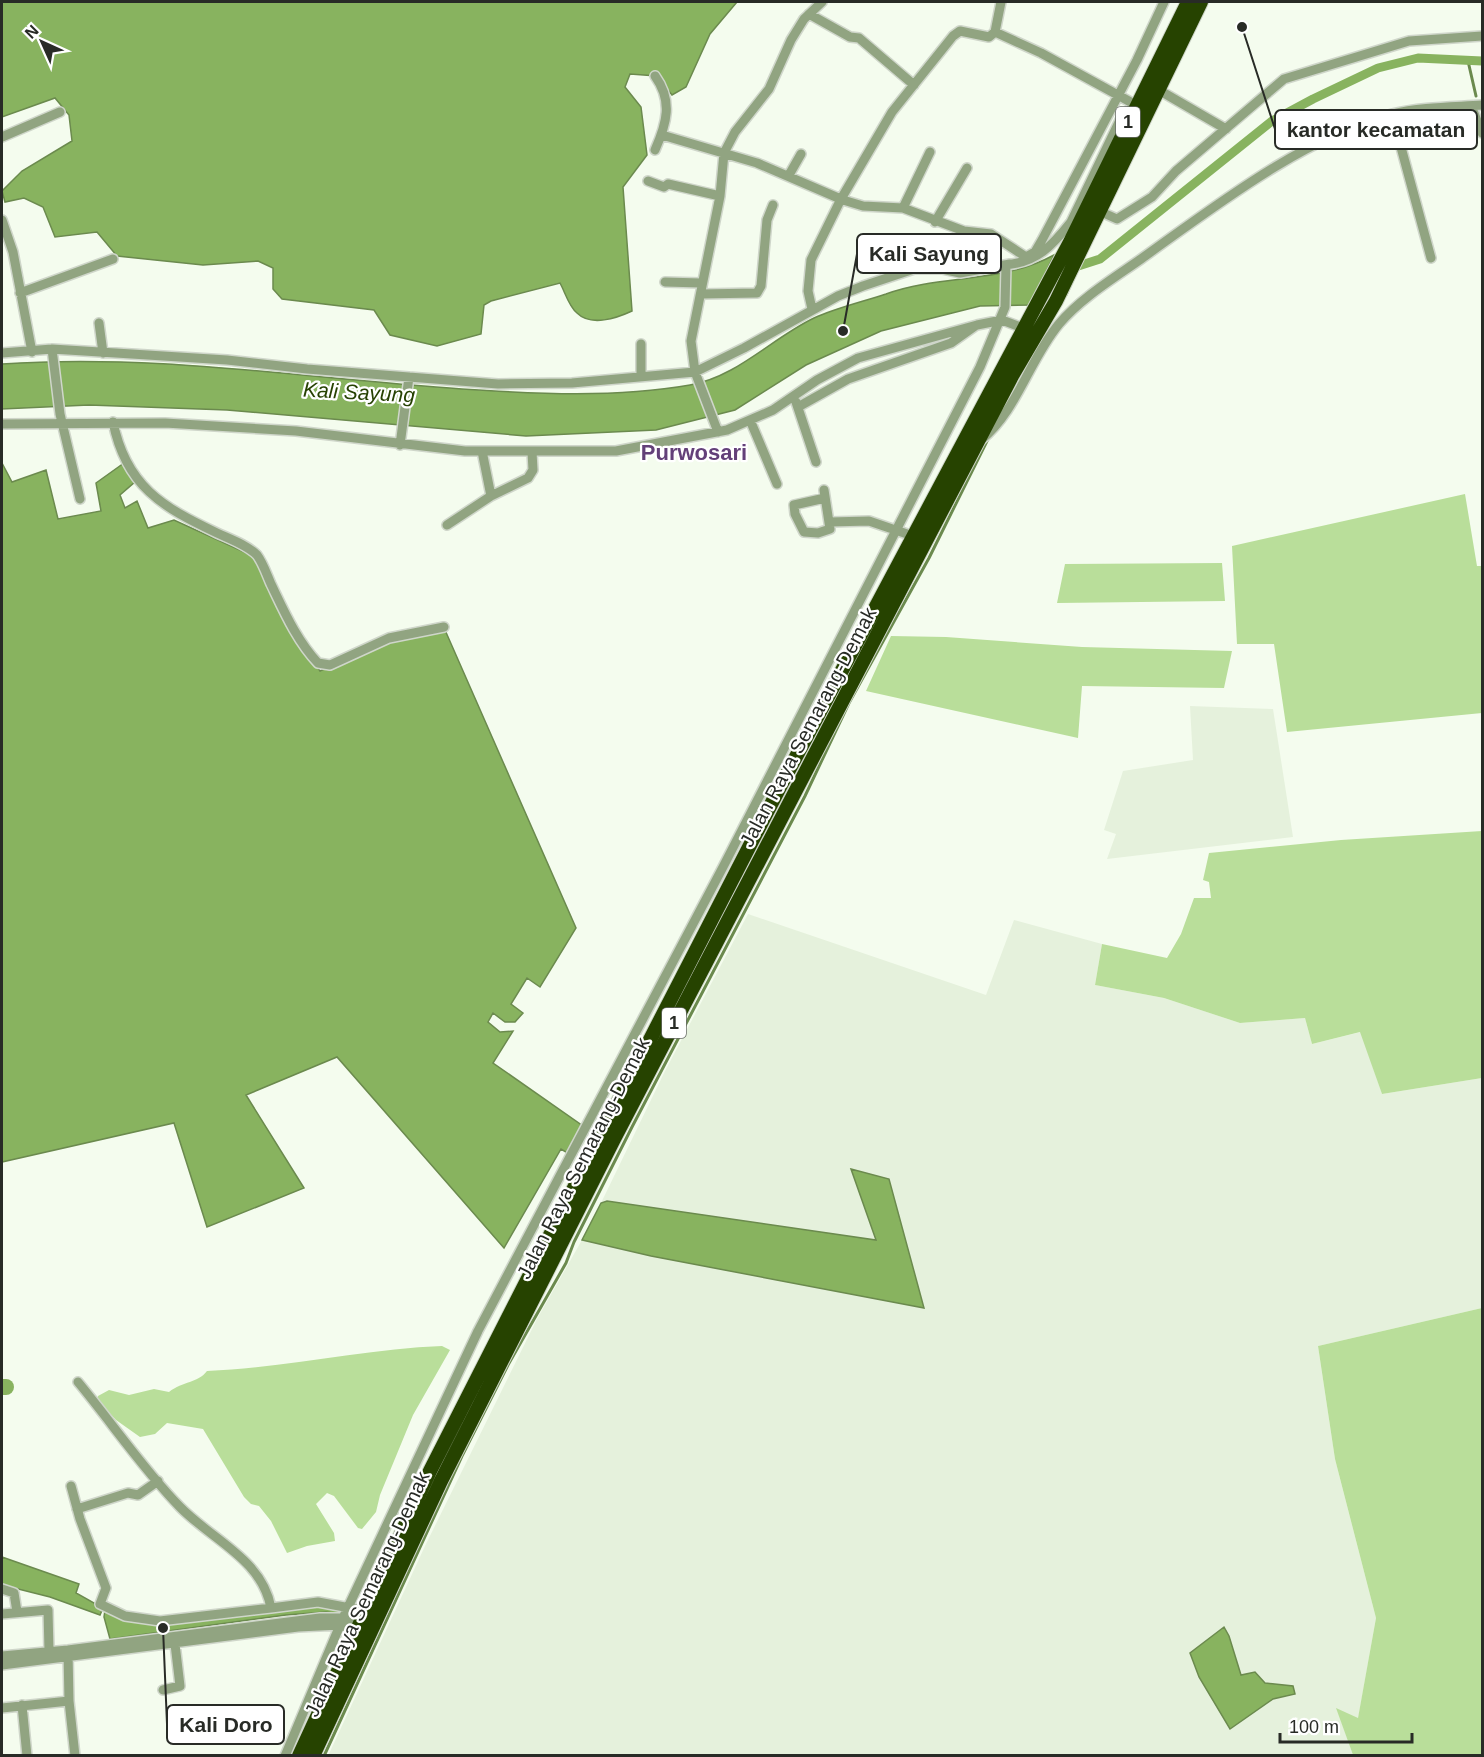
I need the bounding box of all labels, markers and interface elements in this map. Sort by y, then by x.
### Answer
north arrow [12,12,72,72]
text: N [22,22,42,42]
road number: 1 [1116,107,1140,137]
callout: kantor kecamatan [1275,110,1477,149]
text: kantor kecamatan [1287,118,1465,141]
callout: Kali Sayung [857,234,1001,273]
text: Kali Sayung [869,242,989,265]
water label: Kali Sayung [302,378,416,406]
district label: Purwosari [641,440,747,465]
street label: Jalan Raya Semarang-Demak [735,603,881,850]
road number: 1 [662,1008,686,1038]
street label: Jalan Raya Semarang-Demak [512,1033,654,1282]
street label: Jalan Raya Semarang-Demak [300,1467,434,1720]
callout: Kali Doro [167,1705,284,1744]
scale bar [1280,1706,1412,1744]
text: Kali Doro [179,1713,273,1736]
text: 100 m [1289,1717,1339,1737]

